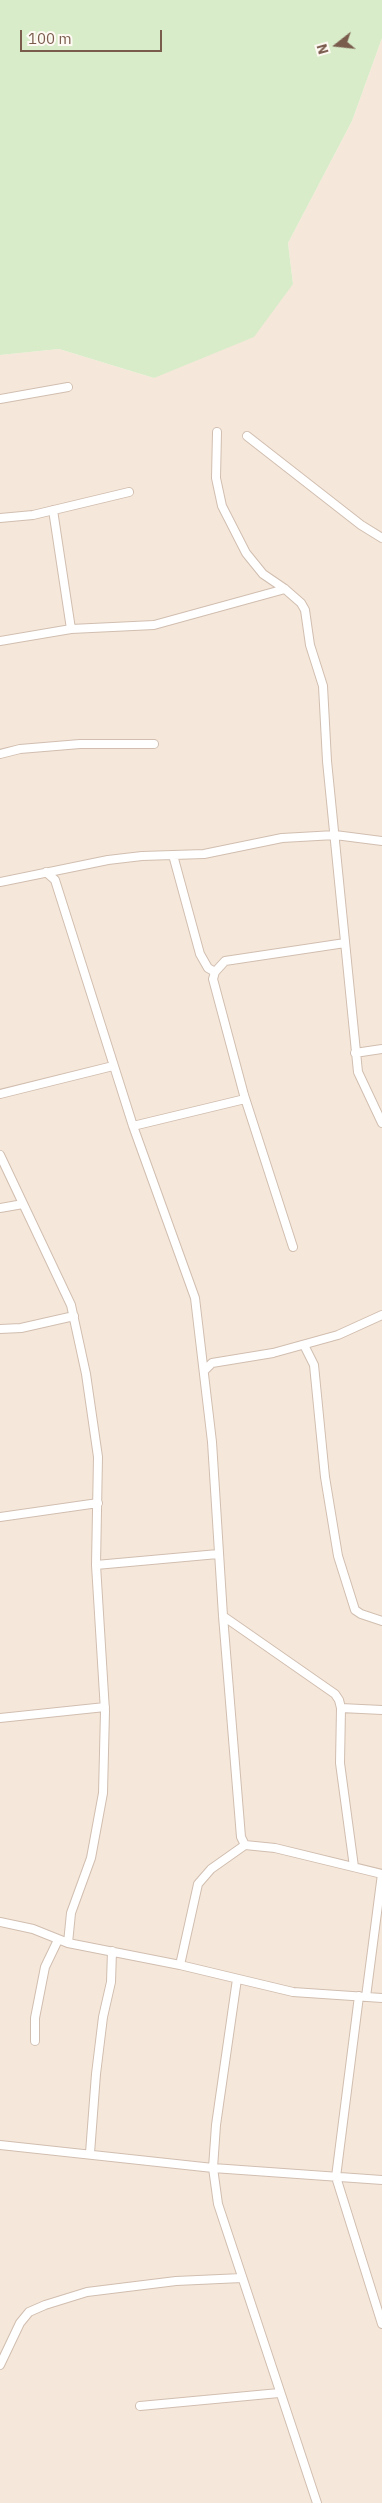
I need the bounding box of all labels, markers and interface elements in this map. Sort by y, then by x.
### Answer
scale bar [22,20,165,52]
north arrow [312,20,362,70]
text: 100 m [28,29,72,48]
text: N [313,42,333,56]

